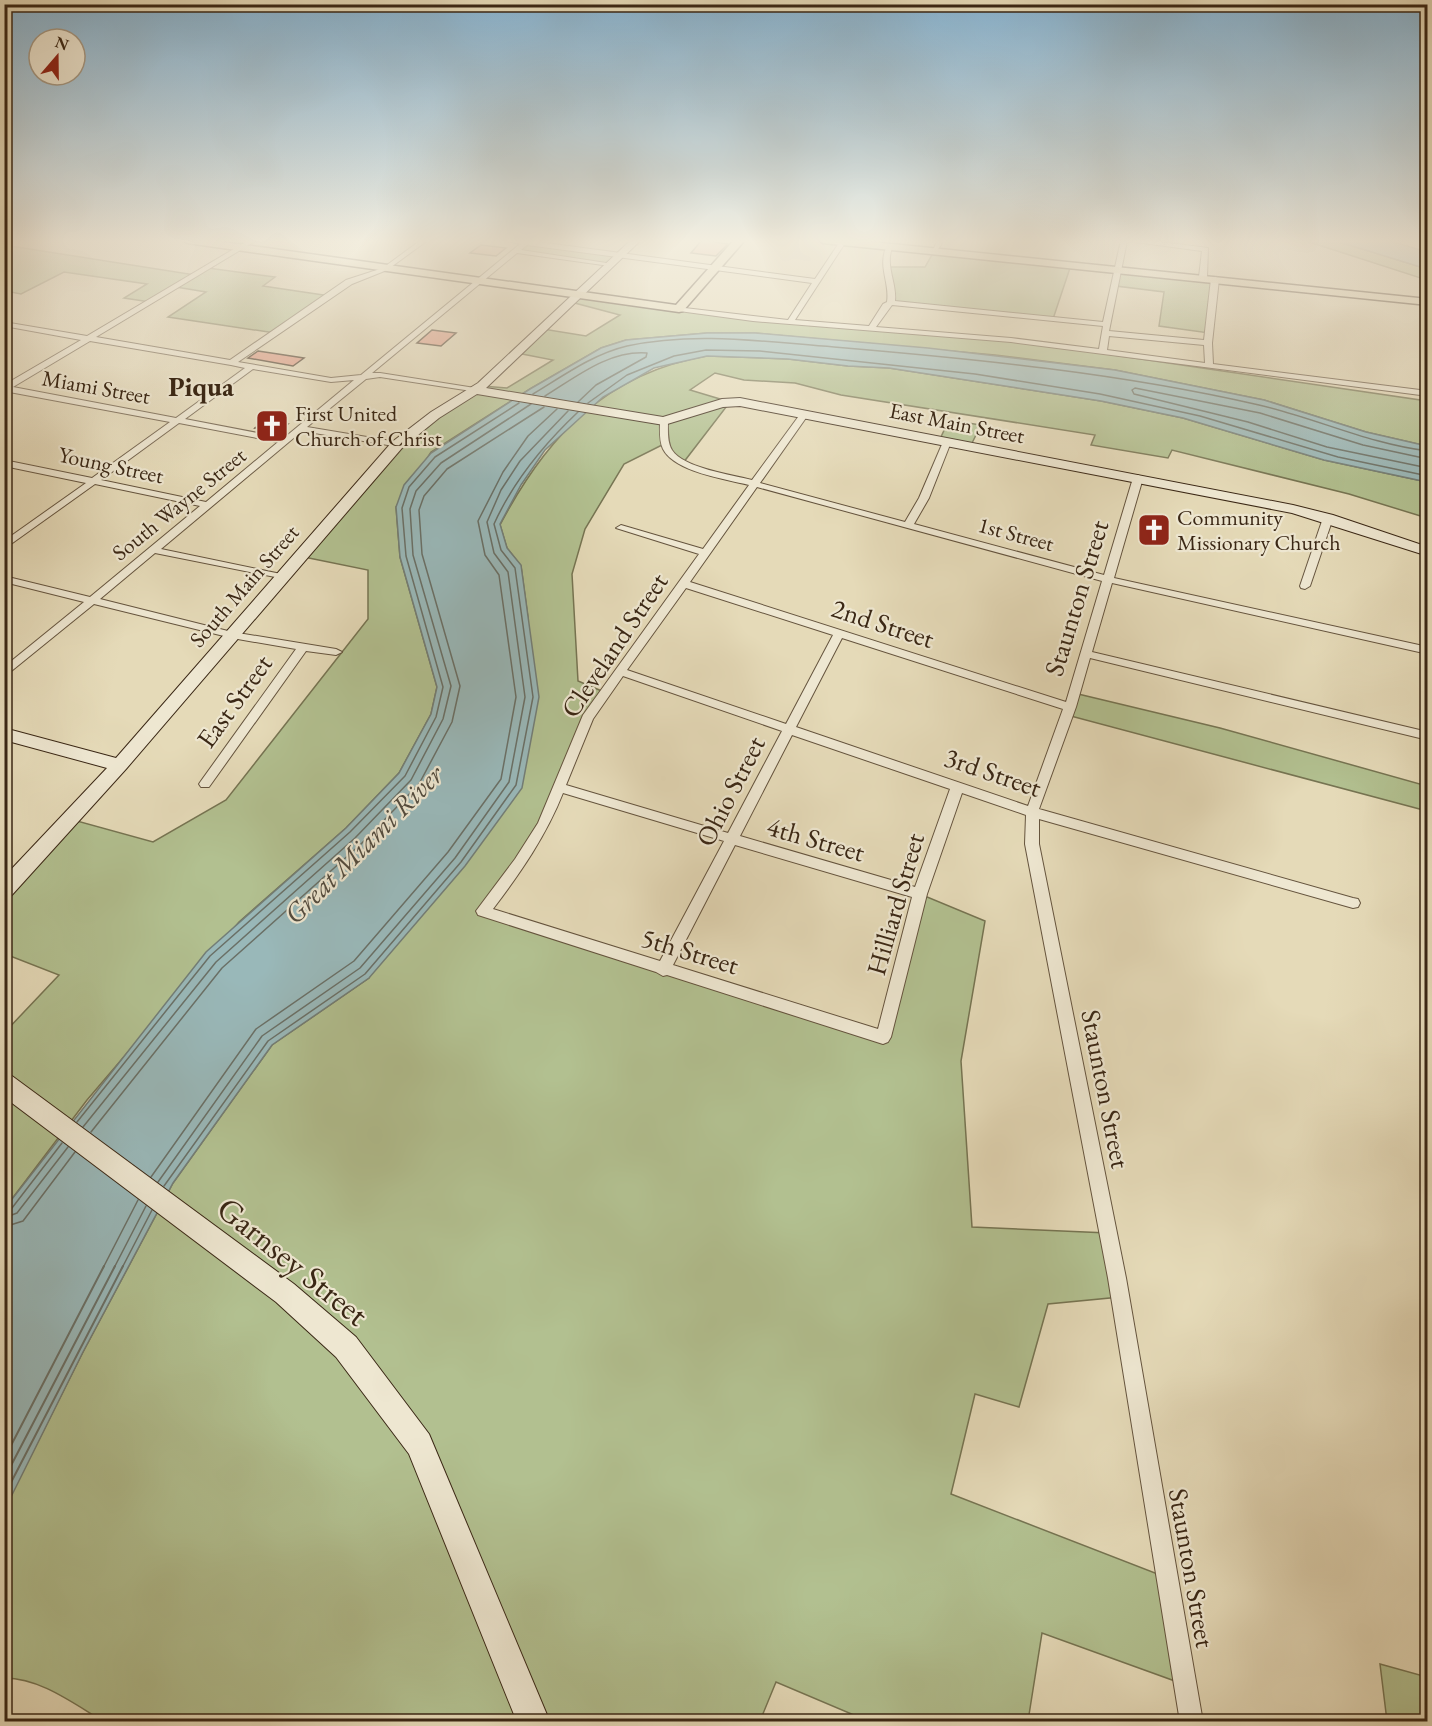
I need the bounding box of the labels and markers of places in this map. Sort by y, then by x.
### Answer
place label: First United Church of Christ [295,399,442,453]
church icon: First United Church of Christ [254,408,290,444]
place label: Community Missionary Church [1177,503,1341,557]
church icon: Community Missionary Church [1136,512,1172,548]

